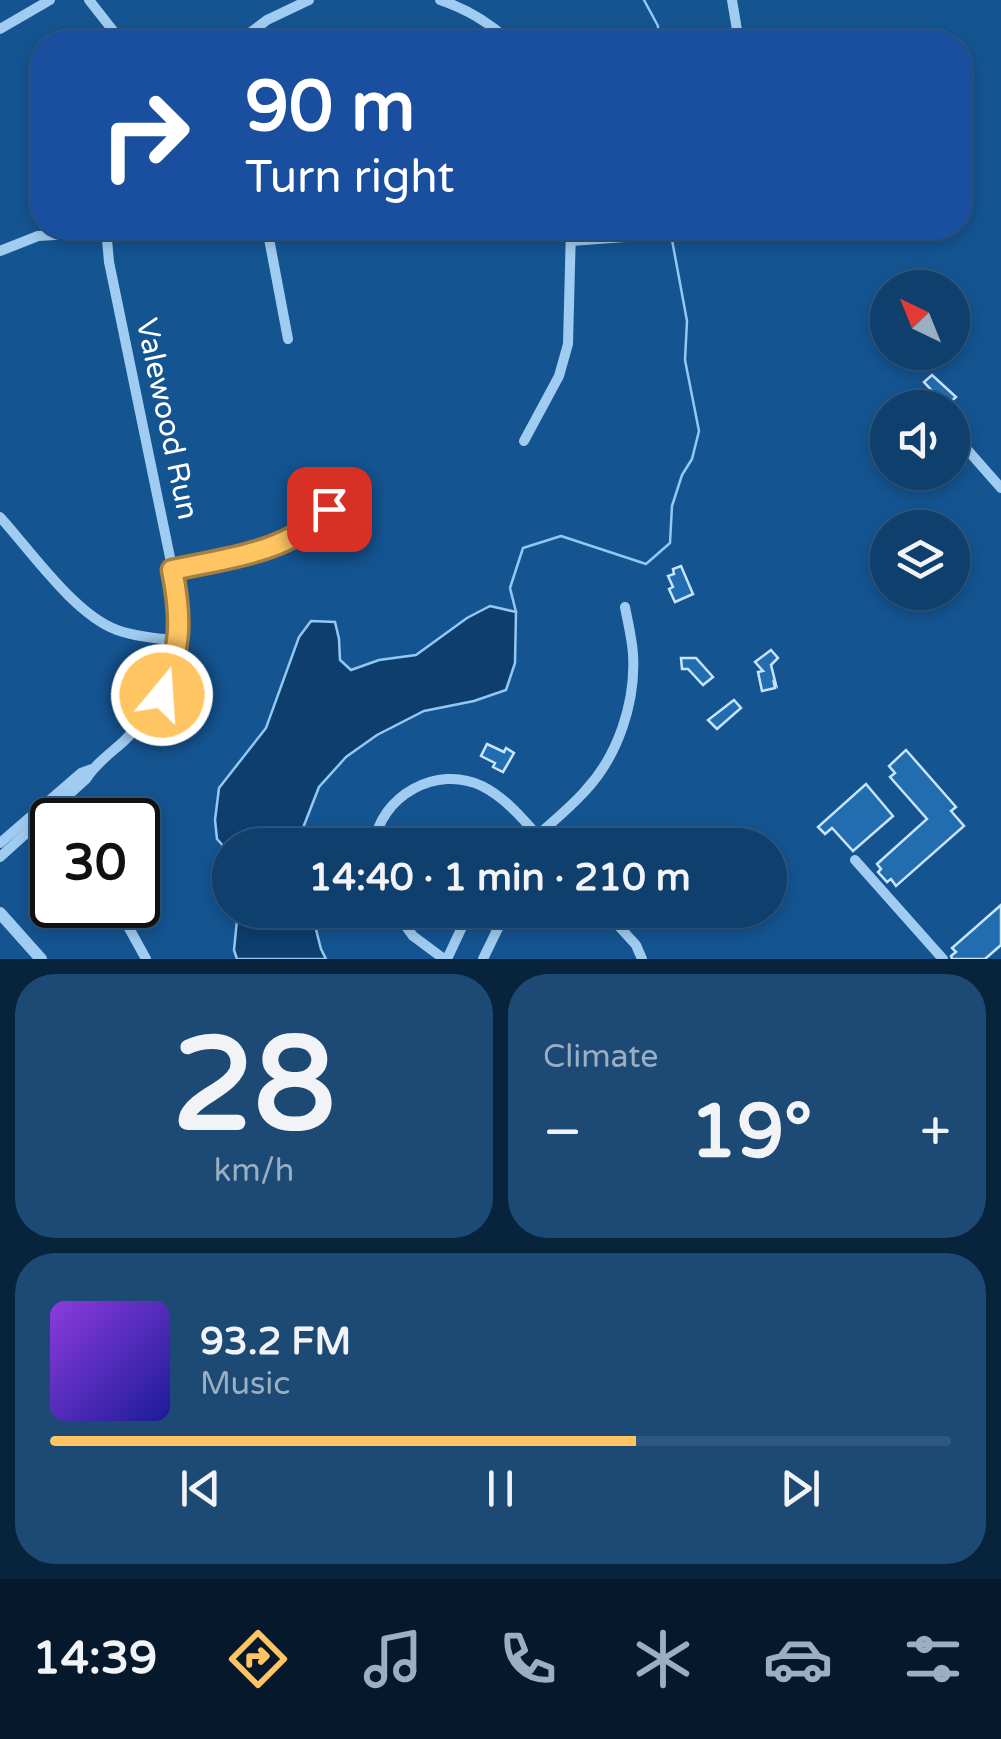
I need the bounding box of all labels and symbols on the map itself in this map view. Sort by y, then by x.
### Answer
north arrow [870,270,970,370]
street label: Valewood Run [128,315,206,523]
pin [287,467,372,552]
position arrow [110,643,214,747]
speed limit sign: 30 [30,798,160,928]

